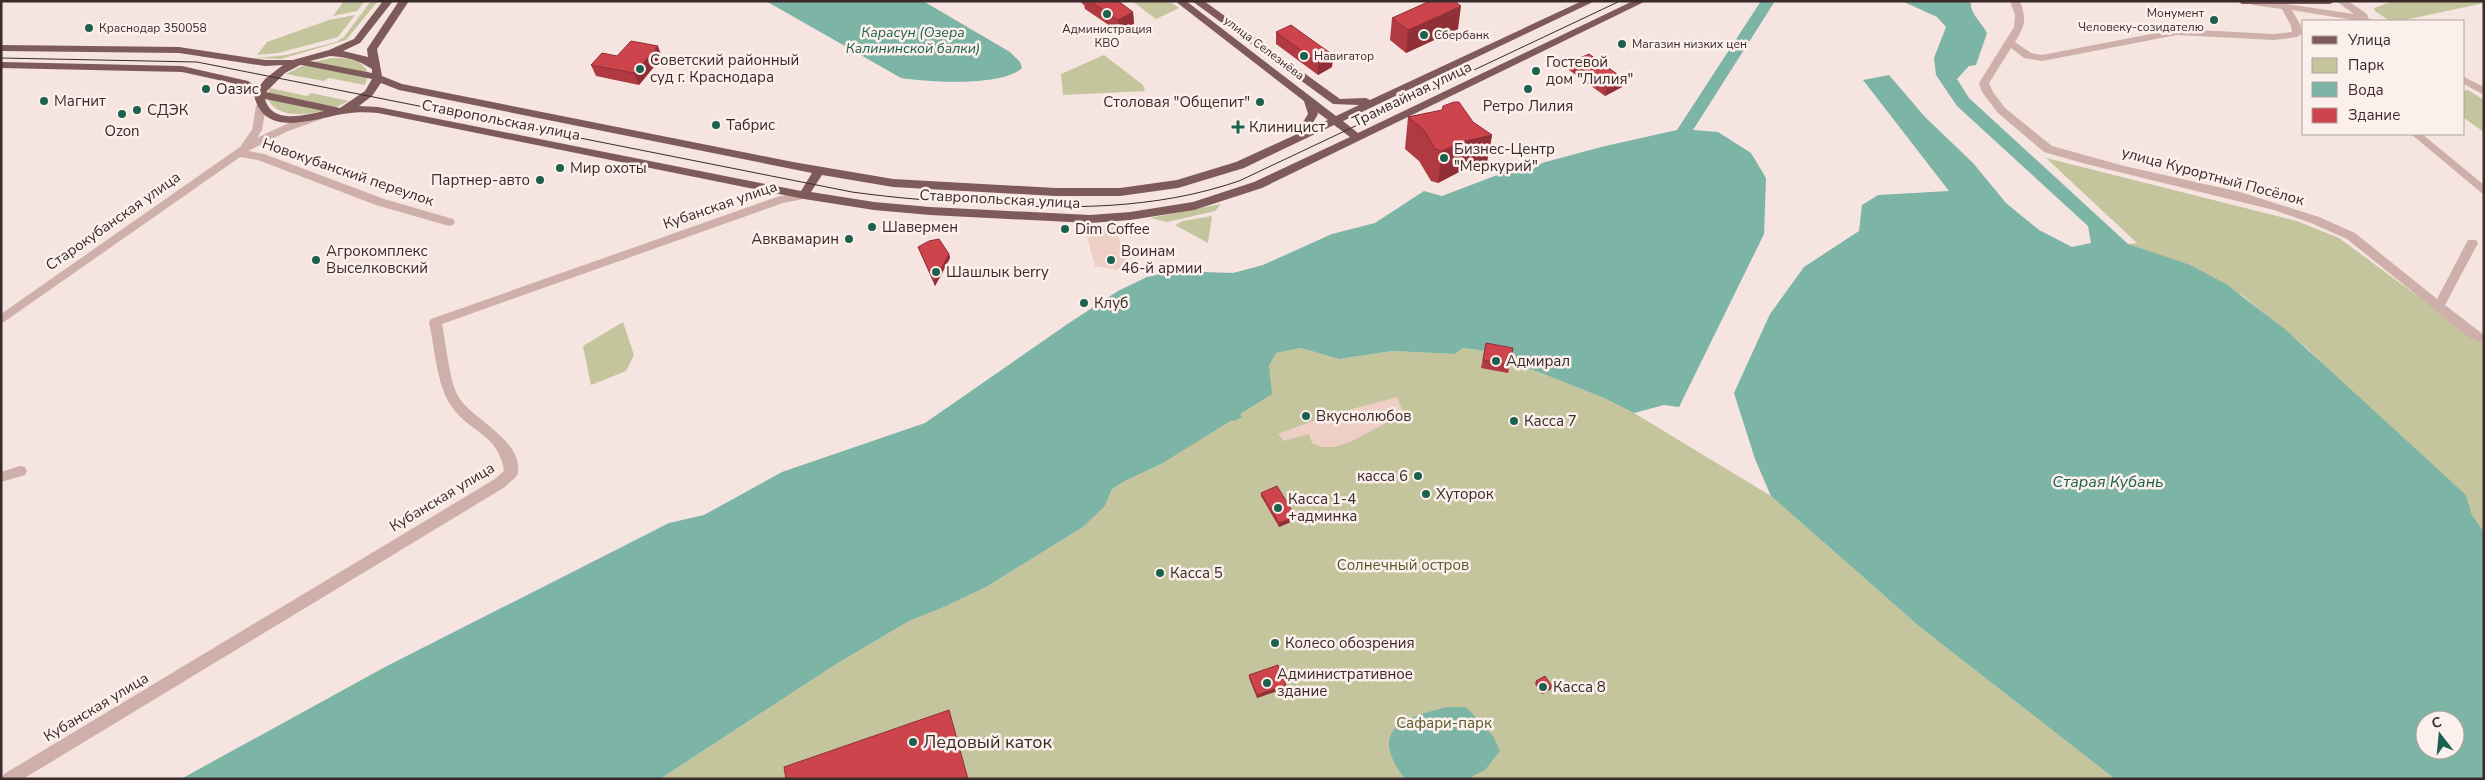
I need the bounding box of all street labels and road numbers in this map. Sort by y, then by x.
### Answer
street label: улица Селезнёва [1220,12,1308,84]
street label: Трамвайная улица [1349,56,1475,132]
street label: Ставропольская улица [420,95,582,145]
street label: Новокубанский переулок [259,133,437,211]
street label: улица Курортный Посёлок [2120,142,2307,210]
street label: Старокубанская улица [42,167,184,275]
street label: Кубанская улица [660,176,780,234]
street label: Ставропольская улица [919,185,1081,213]
street label: Кубанская улица [386,458,498,536]
street label: Кубанская улица [40,668,152,746]

